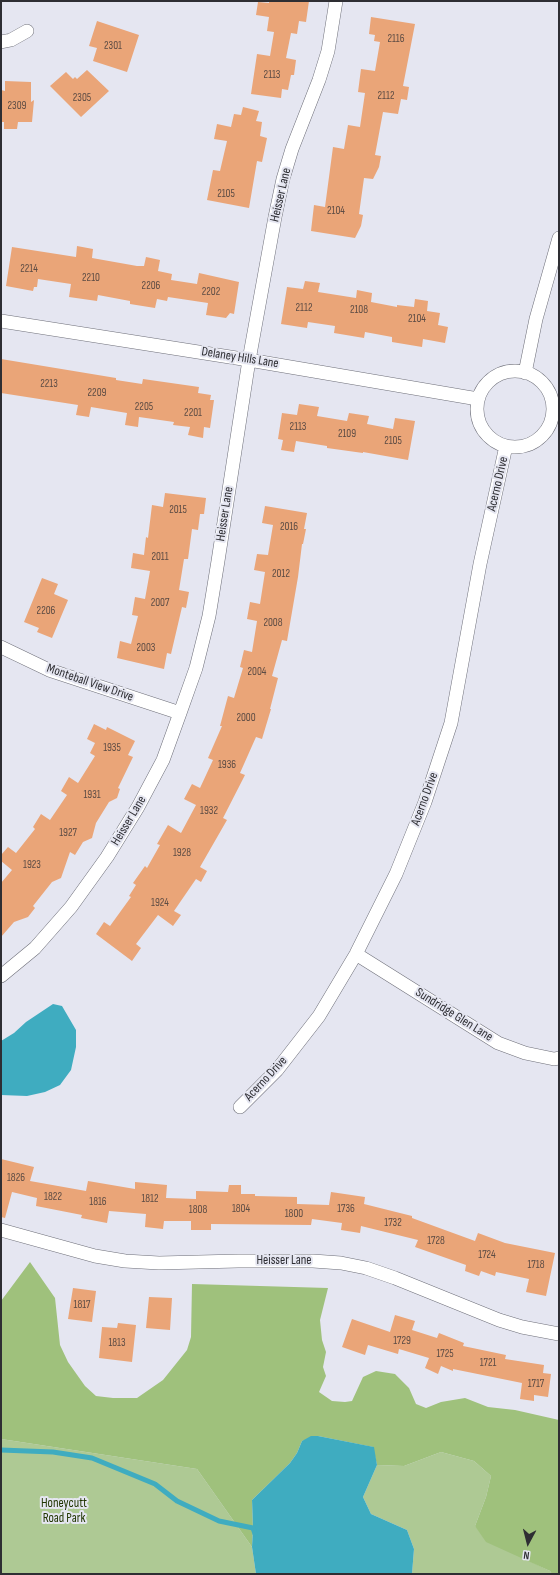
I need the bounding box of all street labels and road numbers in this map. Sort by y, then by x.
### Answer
street label: Heisser Lane [267,166,295,224]
street label: Delaney Hills Lane [200,344,280,372]
street label: Acerno Drive [484,455,512,513]
street label: Heisser Lane [213,486,237,542]
street label: Monteball View Drive [45,661,135,705]
street label: Acerno Drive [408,770,442,828]
street label: Heisser Lane [108,793,150,849]
street label: Sundridge Glen Lane [412,985,496,1045]
street label: Acerno Drive [241,1053,291,1105]
street label: Heisser Lane [256,1253,312,1269]

